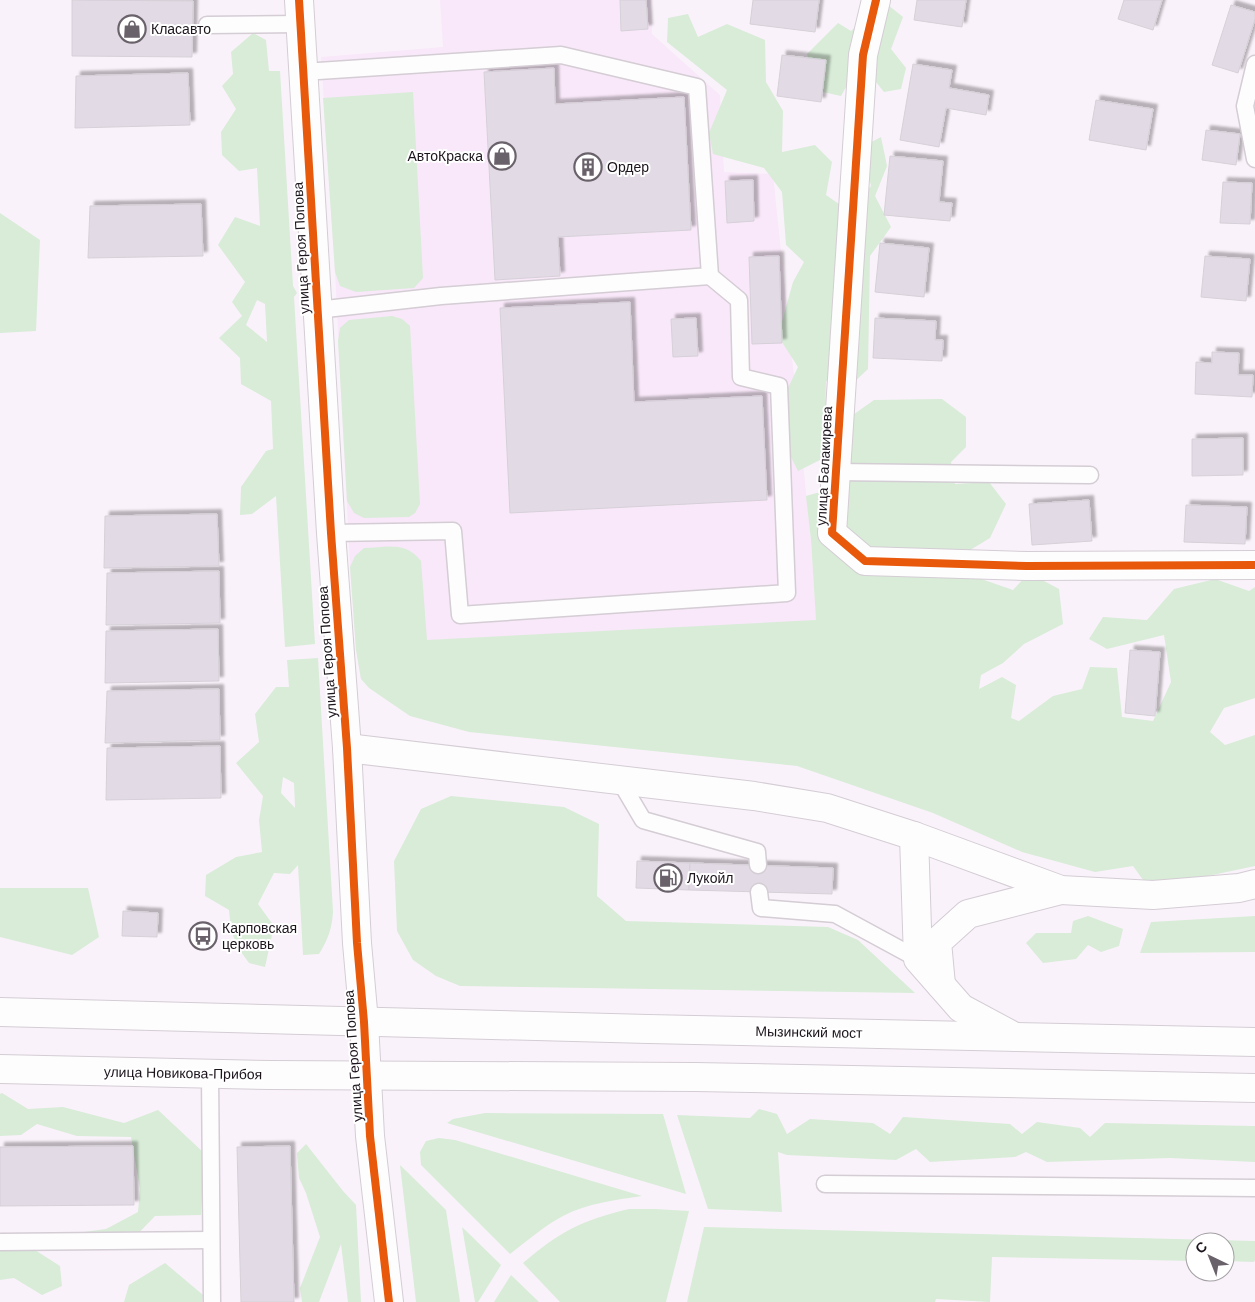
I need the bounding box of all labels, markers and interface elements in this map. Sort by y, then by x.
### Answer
shop icon: Класавто [117,14,147,44]
place label: Класавто [151,21,211,37]
shop icon: АвтоКраска [487,141,517,171]
place label: АвтоКраска [408,148,483,164]
building icon: Ордер [573,152,603,182]
place label: Ордер [607,159,649,175]
street label: улица Героя Попова [290,181,312,314]
street label: улица Балакирева [813,406,835,526]
street label: улица Героя Попова [314,585,340,718]
fuel station icon: Лукойл [653,863,683,893]
place label: Лукойл [687,870,733,886]
place label: Карповская церковь [222,920,297,952]
bus stop icon: Карповская церковь [188,921,218,951]
street label: улица Героя Попова [340,989,366,1122]
street label: Мызинский мост [755,1023,863,1041]
street label: улица Новикова-Прибоя [104,1064,262,1082]
north arrow [1185,1232,1235,1282]
text: С [1192,1238,1210,1257]

